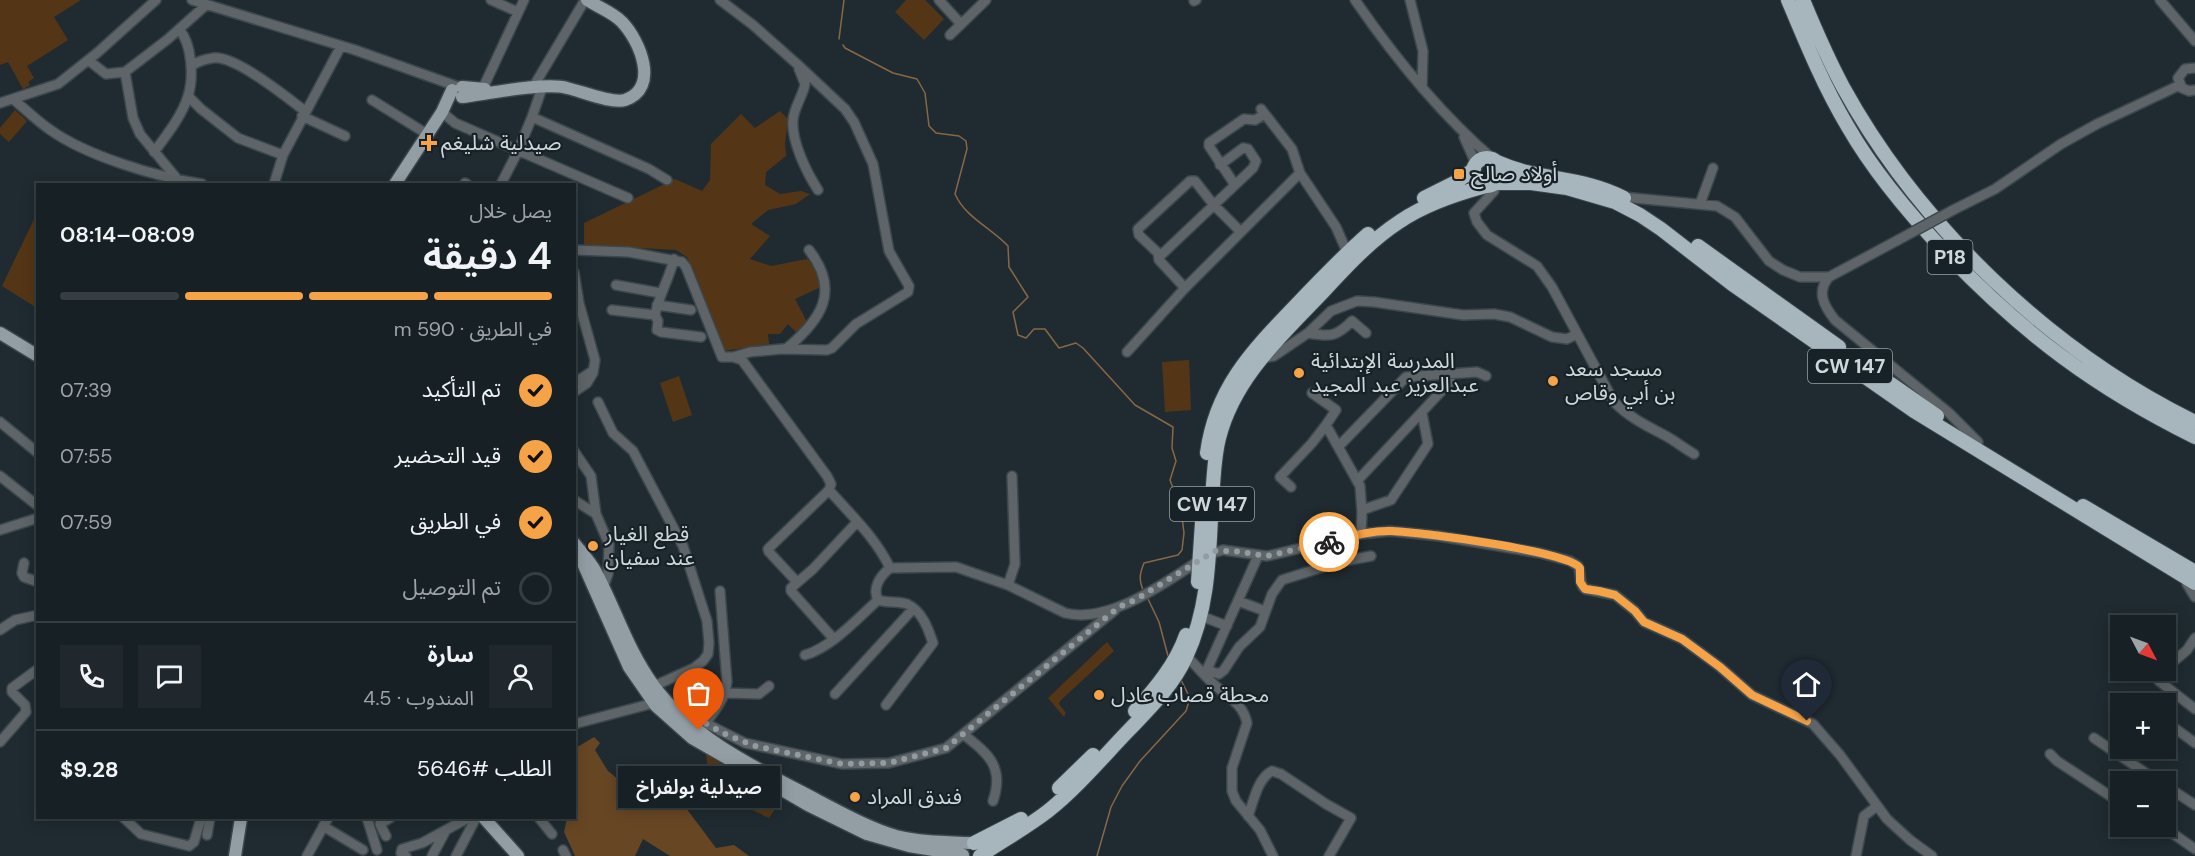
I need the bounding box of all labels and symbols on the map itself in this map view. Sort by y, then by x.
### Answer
place label: صيدلية شليغم [441,129,561,158]
marker: صيدلية شليغم [422,136,436,150]
place label: أولاد صالح [1471,160,1557,189]
marker: أولاد صالح [1452,167,1466,181]
road number: P18 [1928,240,1972,274]
place label: المدرسة الإبتدائية عبدالعزيز عبد المجيد [1311,347,1479,399]
road number: CW 147 [1808,349,1892,383]
place label: مسجد سعد بن أبي وقاص [1565,355,1676,409]
marker: المدرسة الإبتدائية عبدالعزيز عبد المجيد [1292,366,1306,380]
marker: مسجد سعد بن أبي وقاص [1546,374,1560,388]
road number: CW 147 [1170,487,1254,521]
courier [1299,512,1359,572]
place label: قطع الغيار عند سفيان [604,520,695,572]
marker: قطع الغيار عند سفيان [586,539,600,553]
north arrow [2110,615,2176,681]
pin [1781,659,1832,721]
pin [673,668,724,730]
place label: محطة قصاب عادل [1111,681,1269,709]
marker: محطة قصاب عادل [1092,688,1106,702]
callout: صيدلية بولفراخ [618,766,780,808]
place label: فندق المراد [867,783,962,811]
marker: فندق المراد [848,790,862,804]

